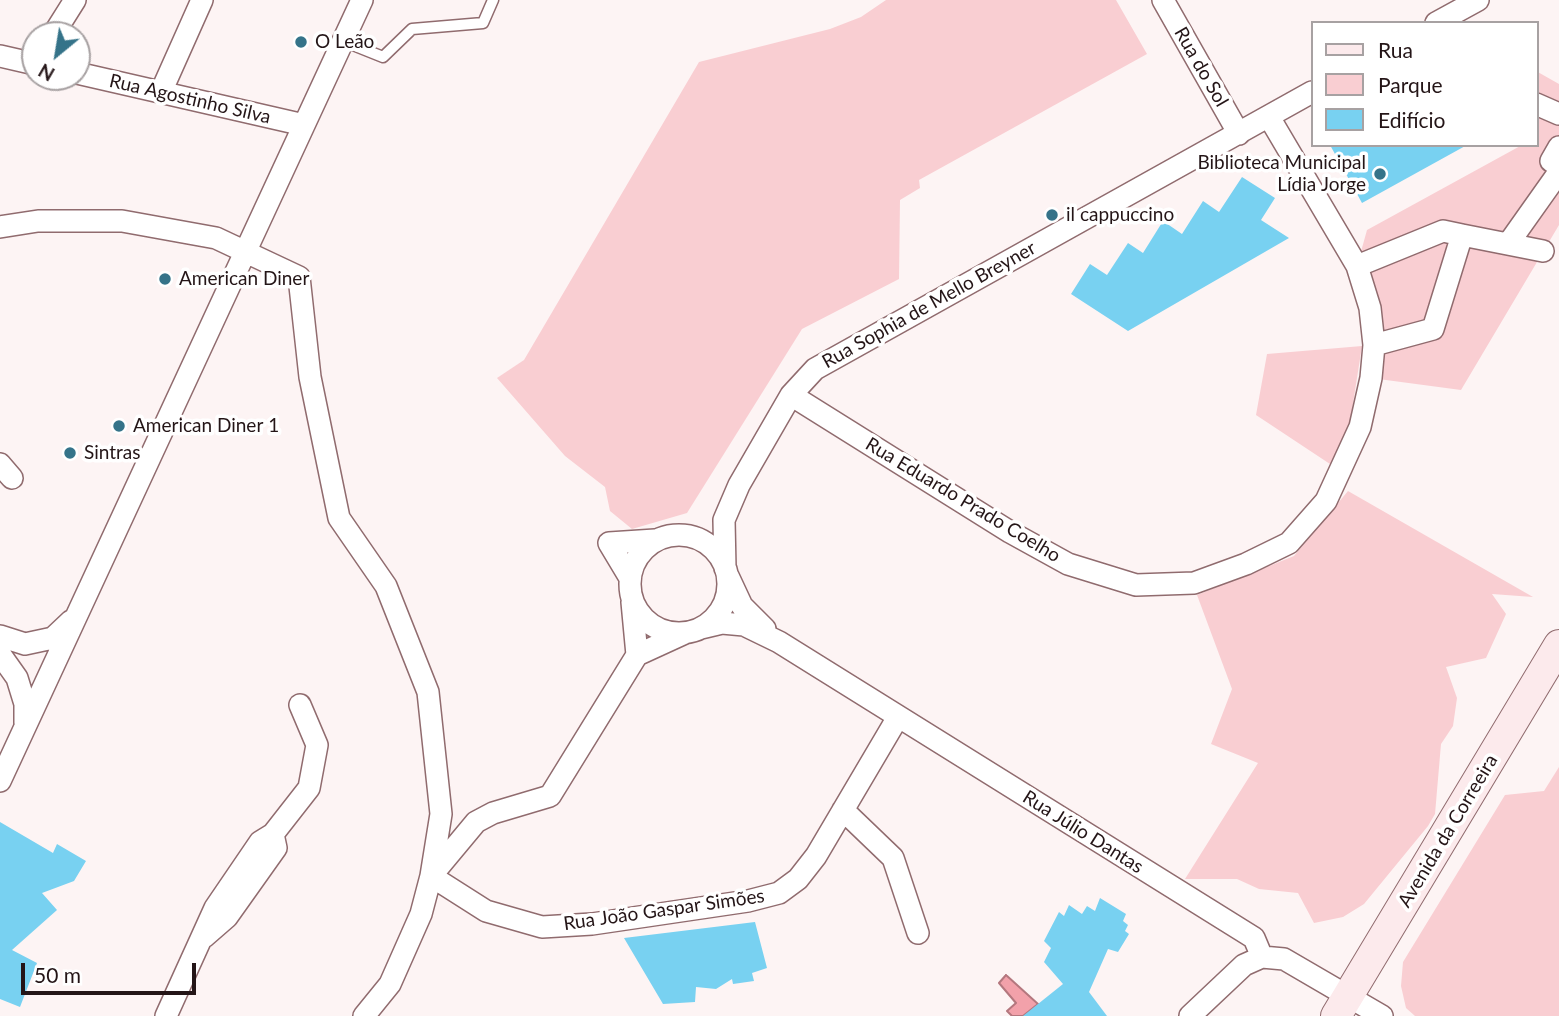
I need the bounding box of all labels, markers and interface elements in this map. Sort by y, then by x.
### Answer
north arrow [21,21,91,91]
legend [1310,21,1538,147]
street label: Rua do Sol [1169,23,1233,111]
place label: O Leão [315,31,374,53]
marker: O Leão [293,34,309,50]
text: Rua [1378,37,1413,62]
text: N [34,59,58,87]
street label: Rua Agostinho Silva [107,69,273,129]
text: Parque [1378,72,1443,97]
text: Edifício [1378,107,1445,132]
place label: Biblioteca Municipal Lídia Jorge [1197,152,1366,196]
marker: Biblioteca Municipal Lídia Jorge [1372,166,1388,182]
place label: il cappuccino [1066,204,1174,226]
marker: il cappuccino [1044,207,1060,223]
street label: Rua Sophia de Mello Breyner [818,237,1040,373]
place label: American Diner [179,268,309,290]
marker: American Diner [157,271,173,287]
place label: American Diner 1 [133,415,279,437]
marker: American Diner 1 [111,418,127,434]
street label: Rua Eduardo Prado Coelho [861,433,1065,567]
place label: Sintras [84,442,140,464]
marker: Sintras [62,445,78,461]
street label: Avenida da Correeira [1393,750,1503,912]
street label: Rua Júlio Dantas [1018,786,1148,878]
street label: Rua João Gaspar Simões [562,885,766,935]
scale bar [24,950,200,994]
text: 50 m [34,962,81,987]

